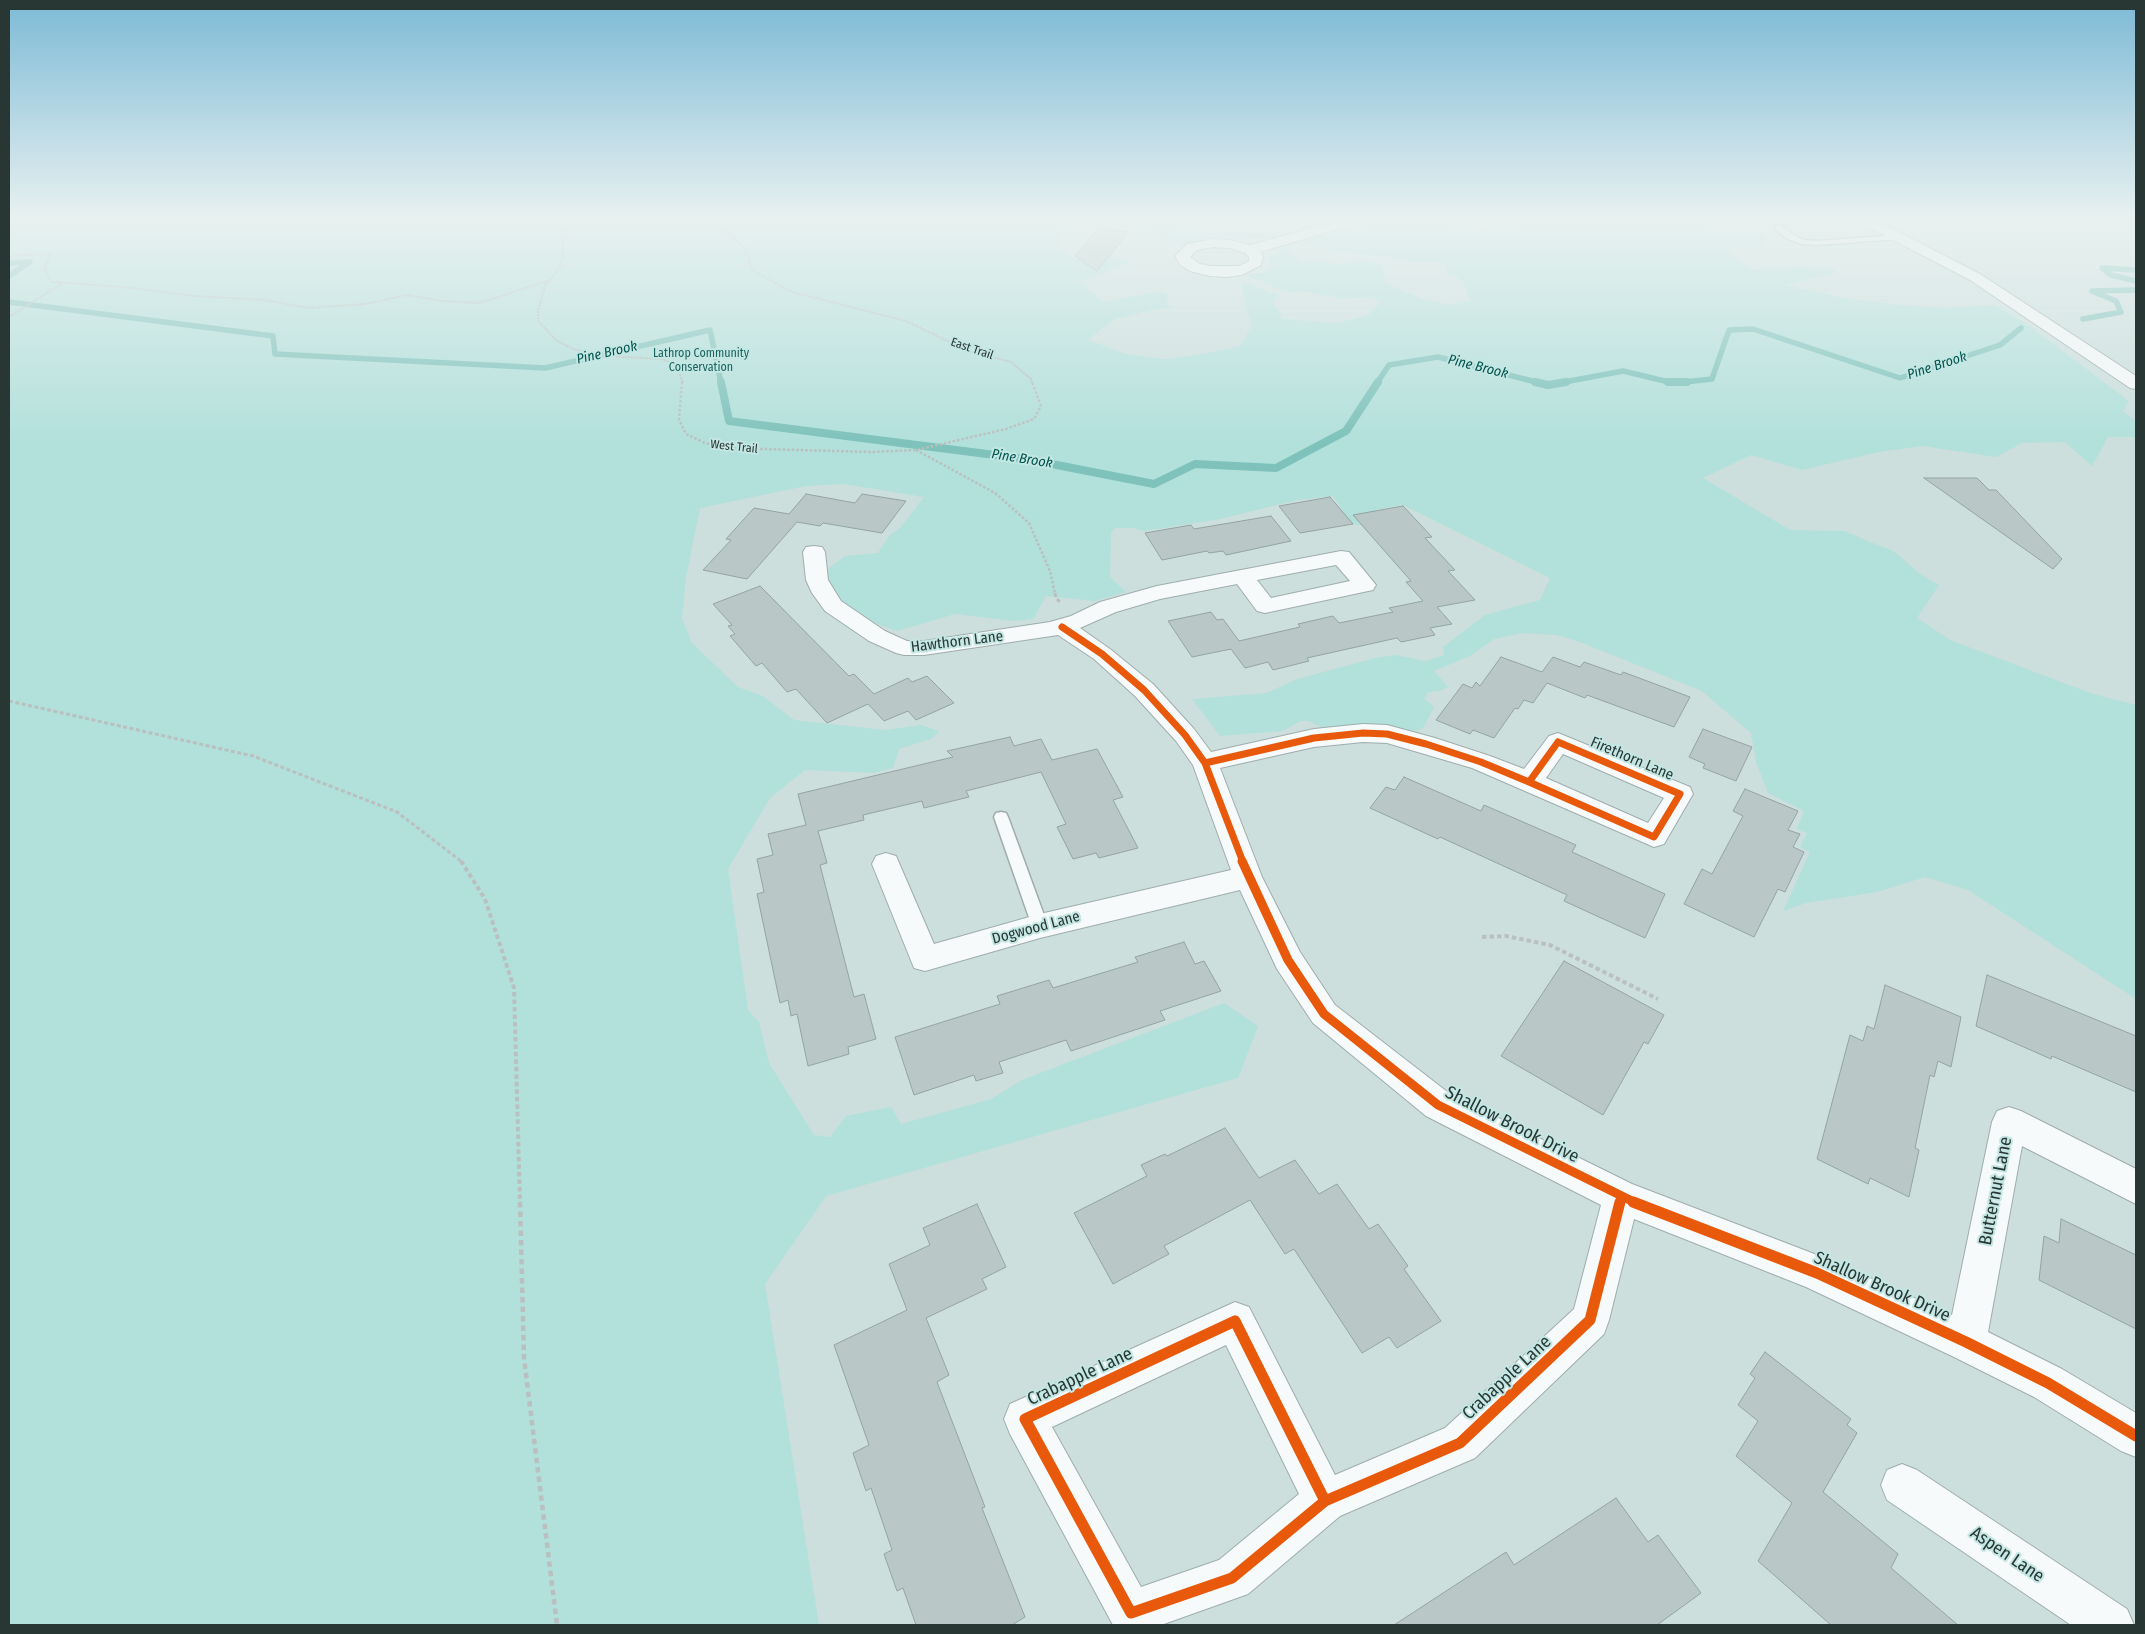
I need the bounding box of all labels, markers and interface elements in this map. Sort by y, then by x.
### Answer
street label: East Trail [949,335,995,363]
water label: Pine Brook [575,338,639,368]
park label: Lathrop Community Conservation [653,347,749,375]
water label: Pine Brook [1905,348,1969,384]
water label: Pine Brook [1446,351,1510,383]
street label: West Trail [710,437,758,457]
water label: Pine Brook [990,446,1054,472]
street label: Hawthorn Lane [910,627,1004,657]
street label: Firethorn Lane [1588,733,1676,785]
street label: Dogwood Lane [990,908,1082,948]
street label: Shallow Brook Drive [1442,1082,1582,1168]
street label: Butternut Lane [1975,1135,2017,1247]
street label: Shallow Brook Drive [1810,1247,1954,1327]
street label: Crabapple Lane [1458,1331,1556,1425]
street label: Crabapple Lane [1024,1343,1136,1411]
street label: Aspen Lane [1966,1522,2048,1588]

